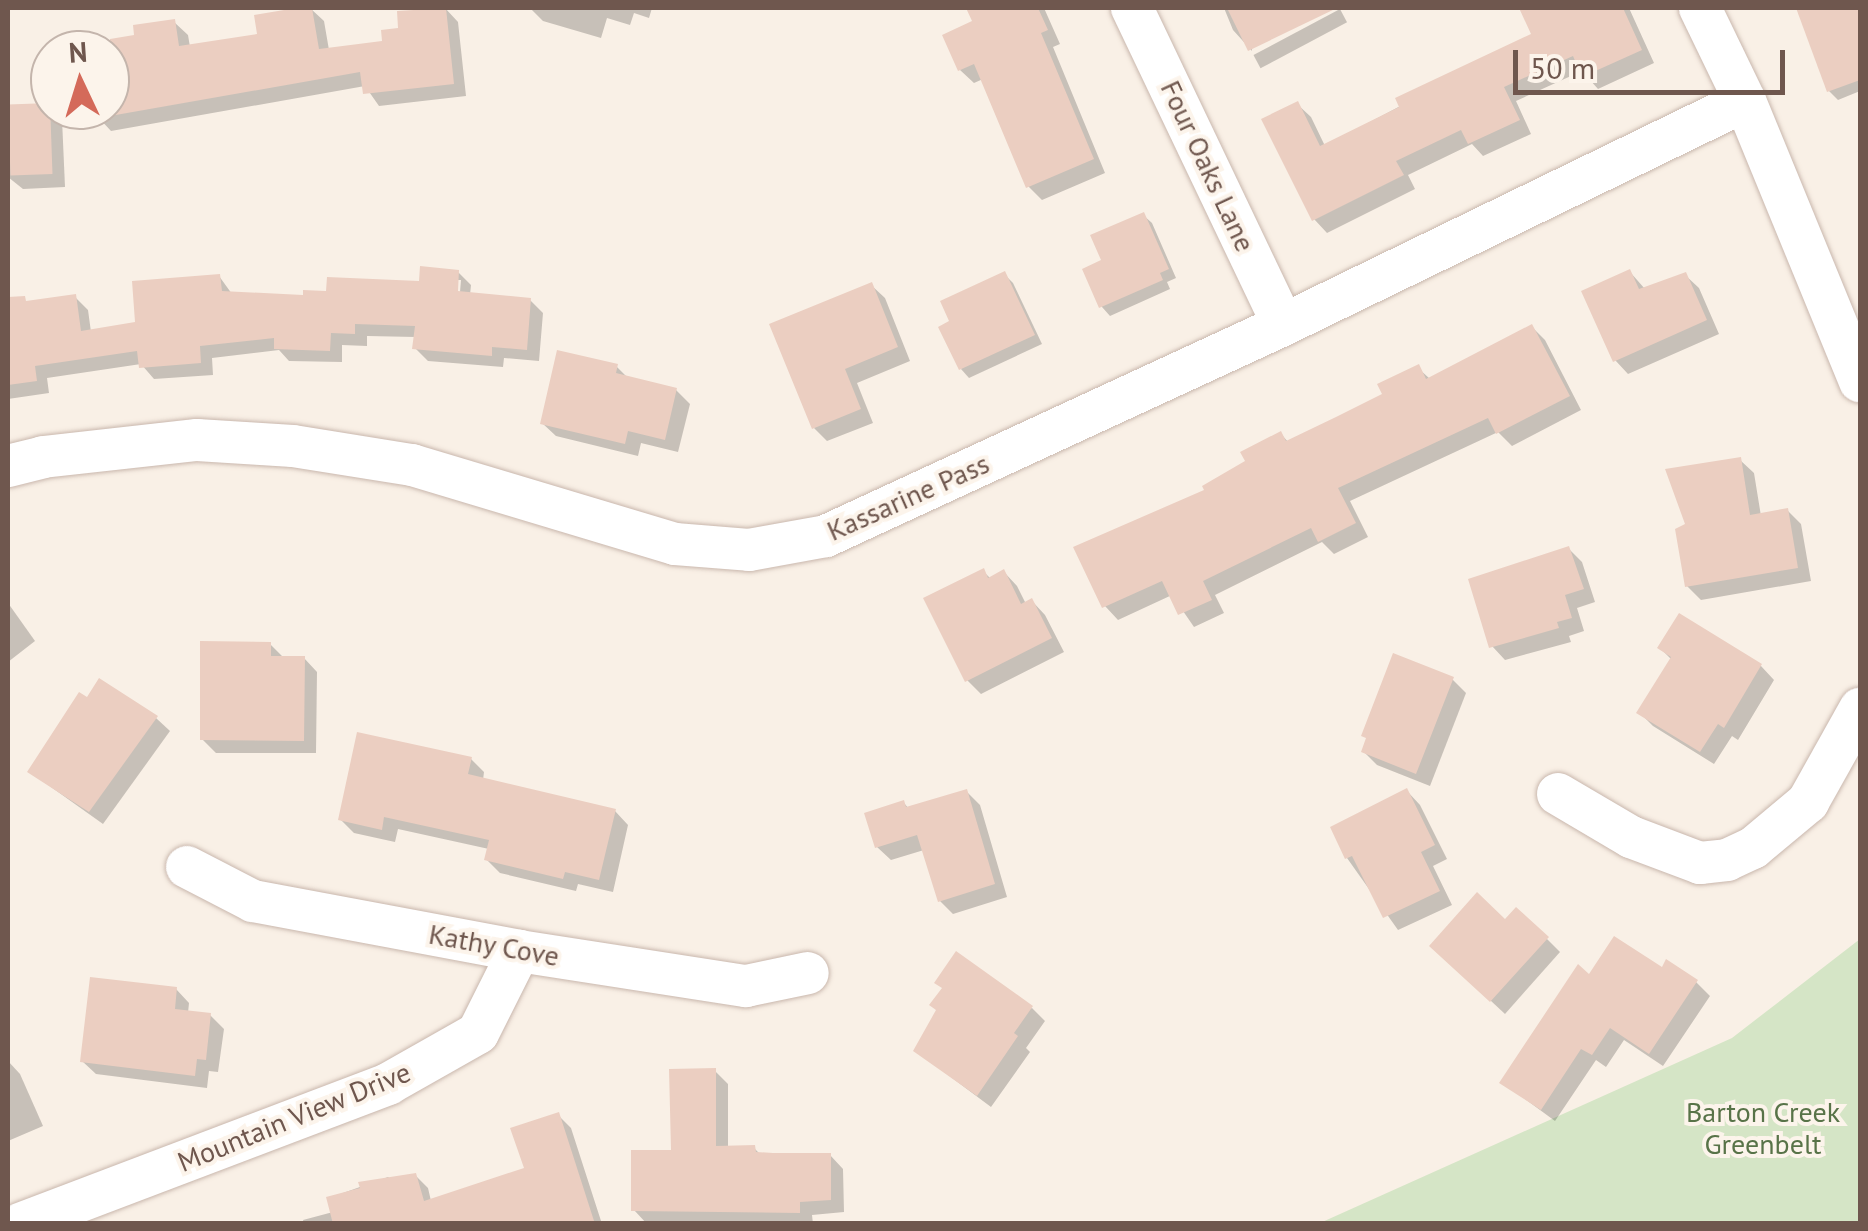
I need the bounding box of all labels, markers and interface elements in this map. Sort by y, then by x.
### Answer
north arrow [30,30,130,130]
scale bar [1518,30,1790,92]
text: N [68,32,88,71]
text: 50 m [1530,48,1595,87]
street label: Four Oaks Lane [1154,75,1262,257]
street label: Kassarine Pass [822,446,994,548]
street label: Kathy Cove [426,917,562,973]
street label: Mountain View Drive [172,1055,416,1179]
park label: Barton Creek Greenbelt [1686,1095,1840,1161]

